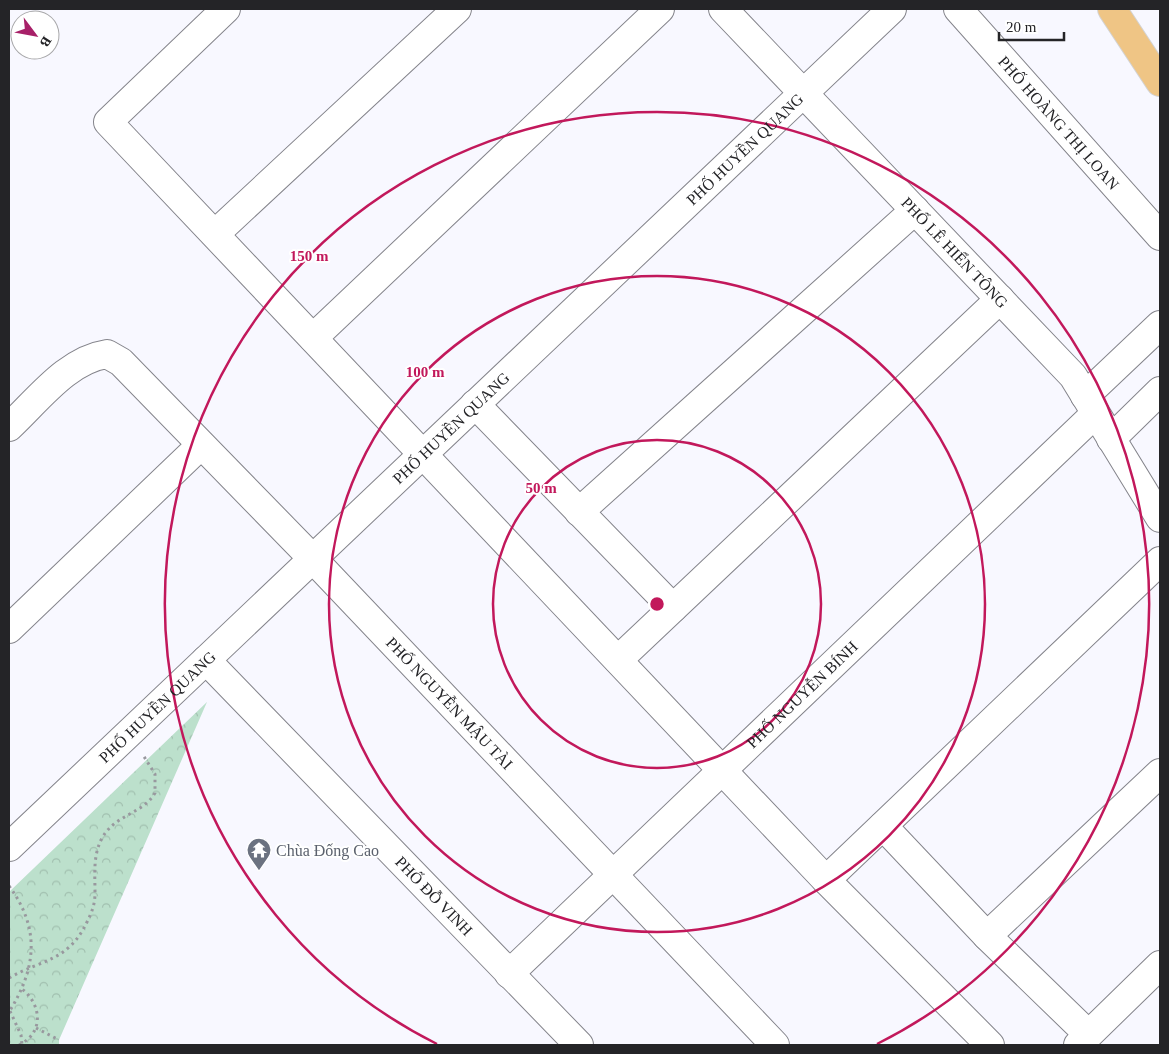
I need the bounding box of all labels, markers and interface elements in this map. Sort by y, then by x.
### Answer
north arrow [10,10,60,60]
scale bar [999,10,1064,42]
text: 20 m [1006,19,1037,35]
text: B [37,34,54,50]
street label: PHỐ HOÀNG THỊ LOAN [995,52,1123,193]
street label: PHỐ HUYỀN QUANG [683,90,806,208]
street label: PHỐ LÊ HIỂN TÔNG [898,193,1012,311]
text: 150 m [290,248,329,264]
text: 100 m [406,364,445,380]
street label: PHỐ HUYỀN QUANG [389,368,513,487]
text: 50 m [525,480,557,496]
centre of rings [648,595,666,613]
street label: PHỐ NGUYỄN MẬU TÀI [383,633,516,772]
street label: PHỐ NGUYỄN BÍNH [743,637,861,751]
street label: PHỐ HUYỀN QUANG [95,647,219,766]
temple icon: Chùa Đống Cao [246,837,272,871]
place label: Chùa Đống Cao [276,842,379,860]
street label: PHỐ ĐỖ VINH [392,853,476,939]

